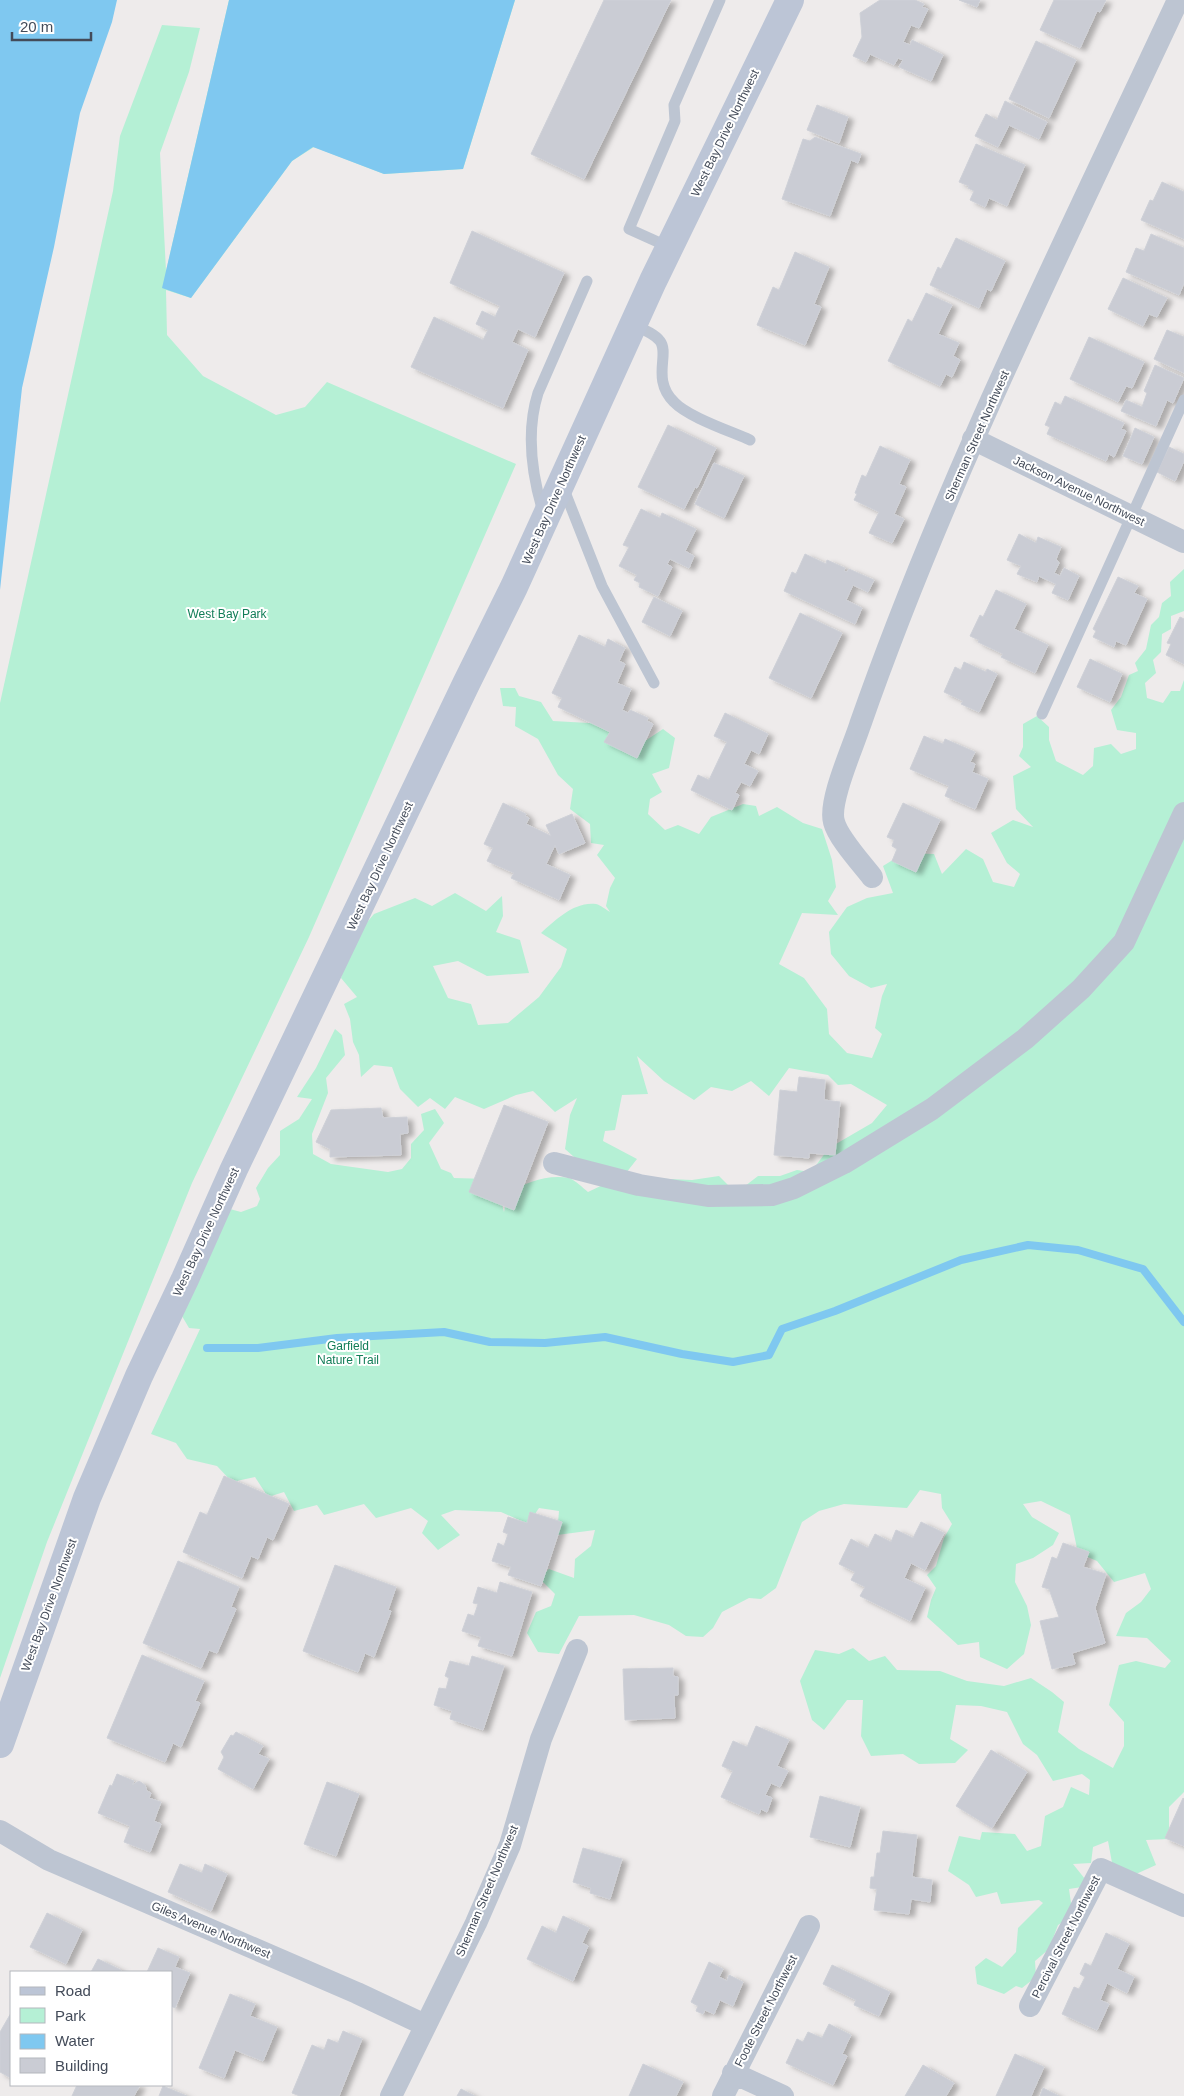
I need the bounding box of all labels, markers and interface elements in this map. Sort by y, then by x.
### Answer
scale bar [12,10,91,42]
text: 20 m [20,18,53,35]
street label: West Bay Drive Northwest [688,67,762,199]
street label: Sherman Street Northwest [942,368,1012,503]
street label: West Bay Drive Northwest [519,433,589,567]
street label: Jackson Avenue Northwest [1011,453,1148,529]
park label: West Bay Park [187,607,268,621]
street label: West Bay Drive Northwest [344,799,416,932]
street label: West Bay Drive Northwest [170,1165,242,1298]
park label: Garfield Nature Trail [317,1339,379,1367]
street label: West Bay Drive Northwest [19,1536,80,1673]
street label: Sherman Street Northwest [453,1823,521,1959]
street label: Percival Street Northwest [1029,1873,1103,2000]
street label: Giles Avenue Northwest [149,1899,273,1962]
street label: Foote Street Northwest [732,1952,801,2069]
legend [10,1971,172,2086]
text: Road [55,1982,91,1999]
text: Park [55,2007,86,2024]
text: Water [55,2032,94,2049]
text: Building [55,2057,108,2074]

